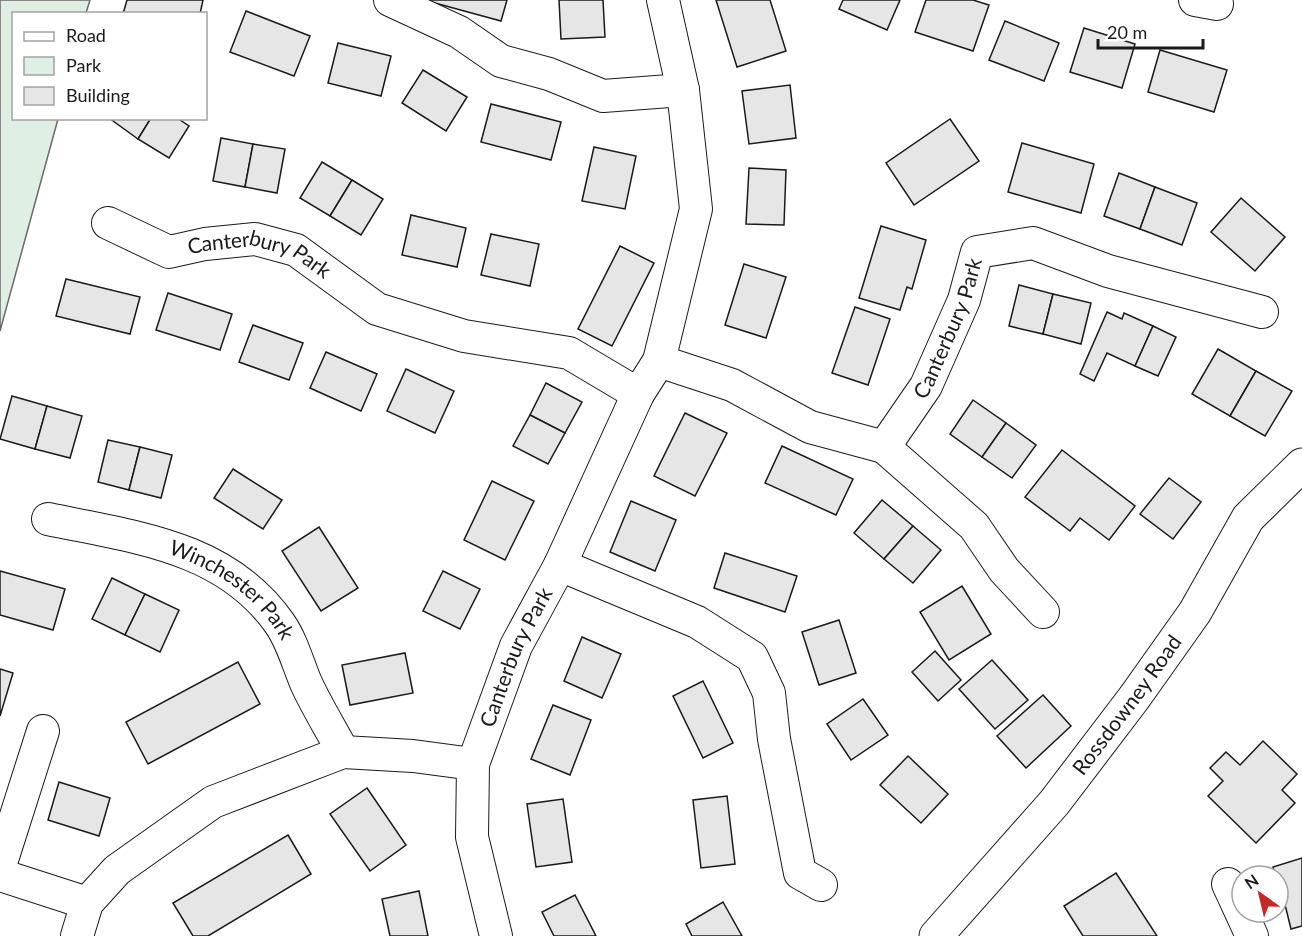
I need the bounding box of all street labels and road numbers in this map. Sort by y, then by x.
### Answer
street label: Canterbury Park [185,224,337,283]
street label: Canterbury Park [907,255,986,403]
street label: Winchester Park [167,534,301,643]
street label: Canterbury Park [474,582,557,730]
street label: Rossdowney Road [1066,630,1186,779]

